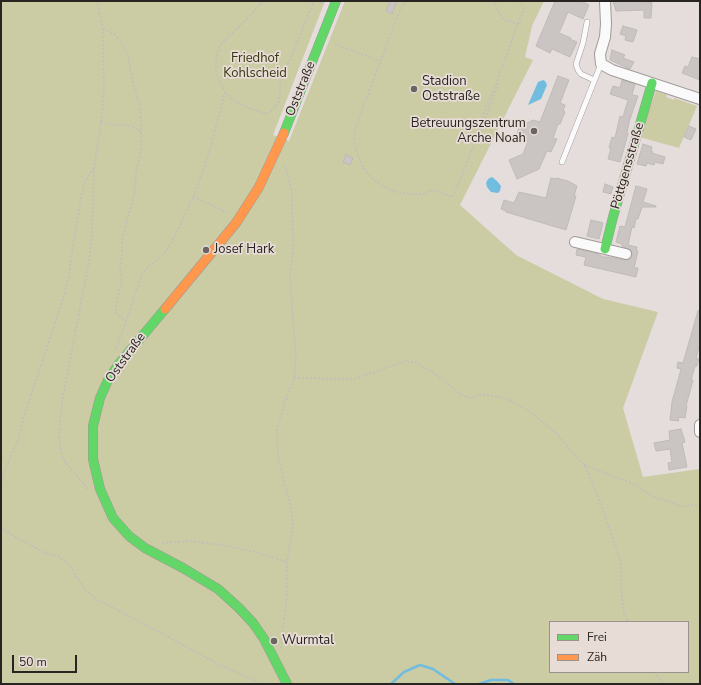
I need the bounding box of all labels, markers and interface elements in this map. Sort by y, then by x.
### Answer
park label: Friedhof Kohlscheid [223,51,287,82]
street label: Oststraße [283,59,319,119]
place label: Stadion Oststraße [422,74,480,105]
marker: Stadion Oststraße [409,84,419,94]
place label: Betreuungszentrum Arche Noah [411,116,526,147]
street label: Pöttgensstraße [608,121,648,211]
marker: Betreuungszentrum Arche Noah [529,126,539,136]
place label: Josef Hark [214,242,274,258]
marker: Josef Hark [201,245,211,255]
street label: Oststraße [103,330,149,386]
legend [549,621,689,673]
text: Frei [587,629,607,645]
place label: Wurmtal [282,633,334,649]
marker: Wurmtal [269,636,279,646]
scale bar [14,647,79,673]
text: Zäh [587,649,607,665]
text: 50 m [19,654,47,670]

